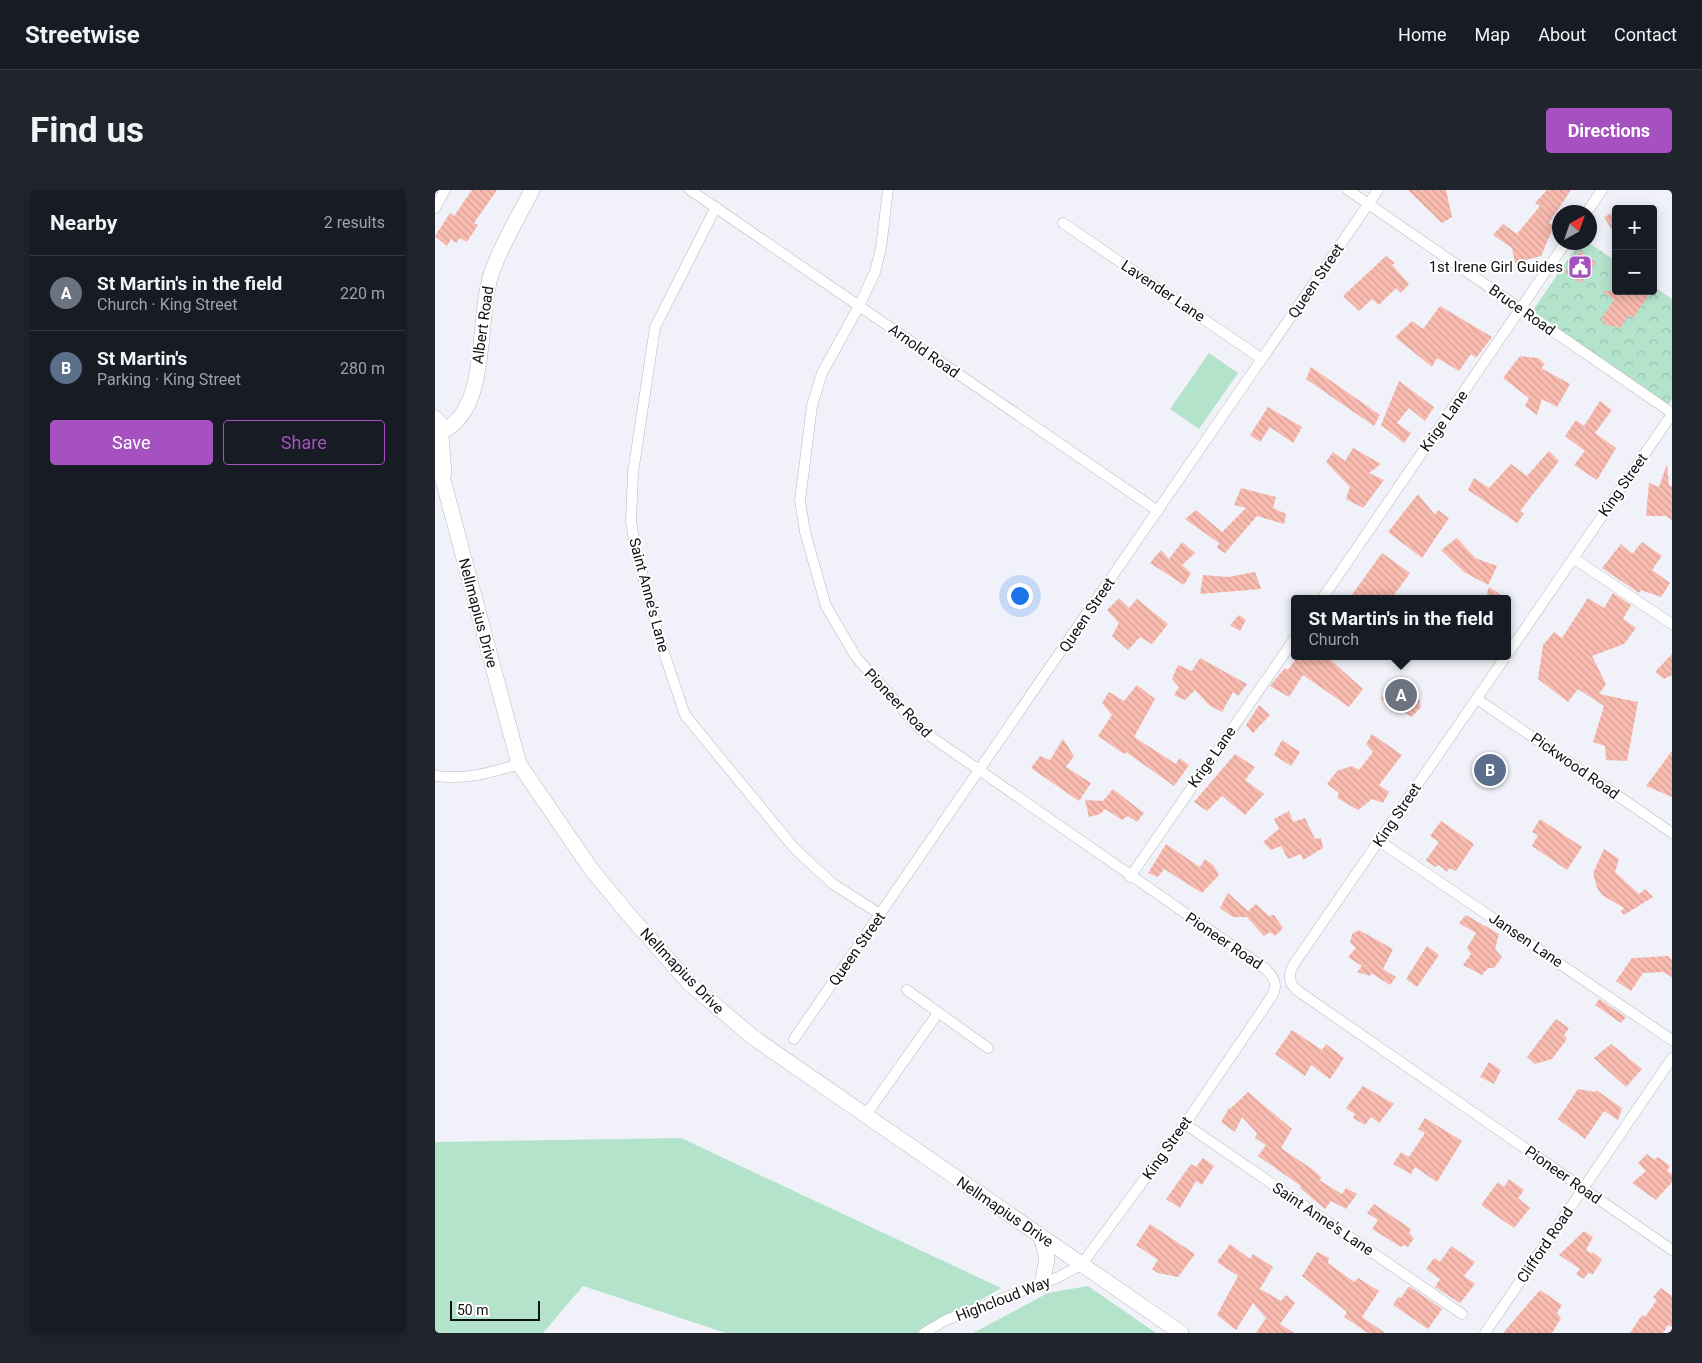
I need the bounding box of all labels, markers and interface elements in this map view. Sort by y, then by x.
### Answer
text: Streetwise [25,21,140,49]
text: Home [1398,24,1447,45]
text: Map [1475,24,1510,45]
text: About [1538,24,1586,45]
text: Contact [1614,24,1677,45]
button: Directions [1546,108,1672,153]
text: Find us [30,110,144,151]
north arrow [1552,205,1597,250]
map controls [1612,205,1657,295]
button: + [1612,205,1657,250]
text: Nearby [50,211,117,235]
text: 2 results [324,213,385,232]
street label: Queen Street [1284,240,1348,322]
button: − [1612,250,1657,295]
public building icon: 1st Irene Girl Guides [1567,254,1593,280]
street label: Lavender Lane [1118,256,1208,326]
place label: 1st Irene Girl Guides [1429,258,1563,276]
text: St Martin's in the field [97,272,282,295]
street label: Bruce Road [1485,281,1559,339]
text: A [61,284,71,303]
text: 220 m [340,284,385,303]
street label: Albert Road [469,285,497,365]
text: Church · King Street [97,295,238,314]
street label: Arnold Road [885,320,963,382]
text: St Martin's [97,347,187,370]
text: B [61,359,71,378]
text: 280 m [340,359,385,378]
text: Parking · King Street [97,370,241,389]
street label: Krige Lane [1416,387,1472,455]
button: Save [50,420,213,465]
button: Share [223,420,385,465]
street label: King Street [1595,450,1651,520]
street label: Saint Anne's Lane [625,536,673,654]
street label: Nellmapius Drive [455,556,501,670]
street label: Queen Street [1055,574,1119,656]
your location [1007,583,1033,609]
popup [1291,595,1511,660]
text: St Martin's in the field [1308,607,1494,630]
text: Church [1308,630,1359,649]
street label: Pioneer Road [861,665,935,741]
pin: A [1385,676,1417,714]
street label: Krige Lane [1184,723,1240,791]
street label: Pickwood Road [1527,729,1623,803]
pin: B [1474,751,1506,789]
street label: King Street [1369,780,1425,850]
street label: Queen Street [825,909,889,989]
street label: Pioneer Road [1182,909,1266,973]
street label: Jansen Lane [1486,909,1566,971]
street label: Nellmapius Drive [636,924,728,1018]
street label: King Street [1139,1113,1195,1183]
street label: Pioneer Road [1521,1142,1605,1208]
street label: Nellmapius Drive [953,1173,1057,1251]
street label: Saint Anne's Lane [1269,1179,1377,1259]
street label: Clifford Road [1513,1204,1577,1286]
street label: Highcloud Way [953,1273,1053,1325]
scale bar [450,1298,540,1321]
text: 50 m [457,1302,489,1318]

